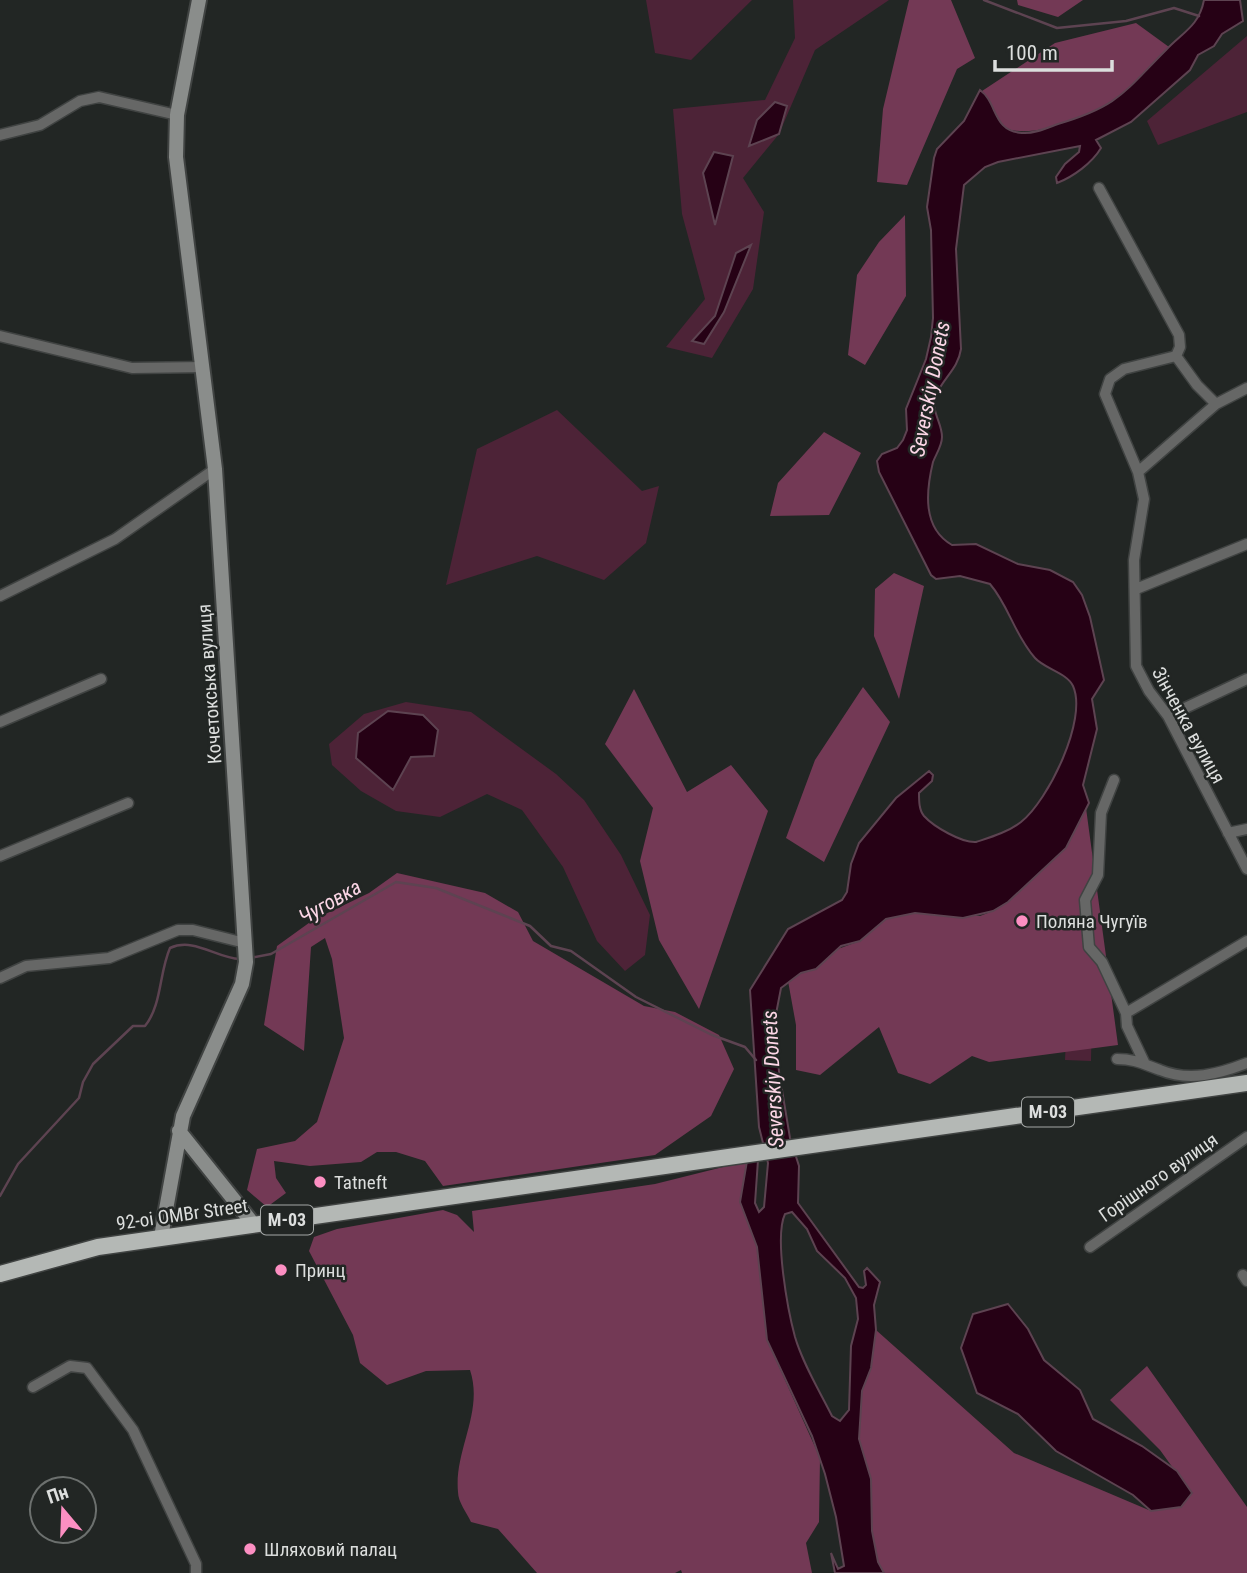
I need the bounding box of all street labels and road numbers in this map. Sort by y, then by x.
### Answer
street label: Кочетокська вулиця [192,603,227,765]
street label: Зінченка вулиця [1147,663,1230,788]
road number: М-03 [1022,1098,1074,1126]
street label: Горішного вулиця [1094,1128,1222,1227]
street label: 92-oi OMBr Street [115,1194,249,1235]
road number: М-03 [261,1205,313,1234]

